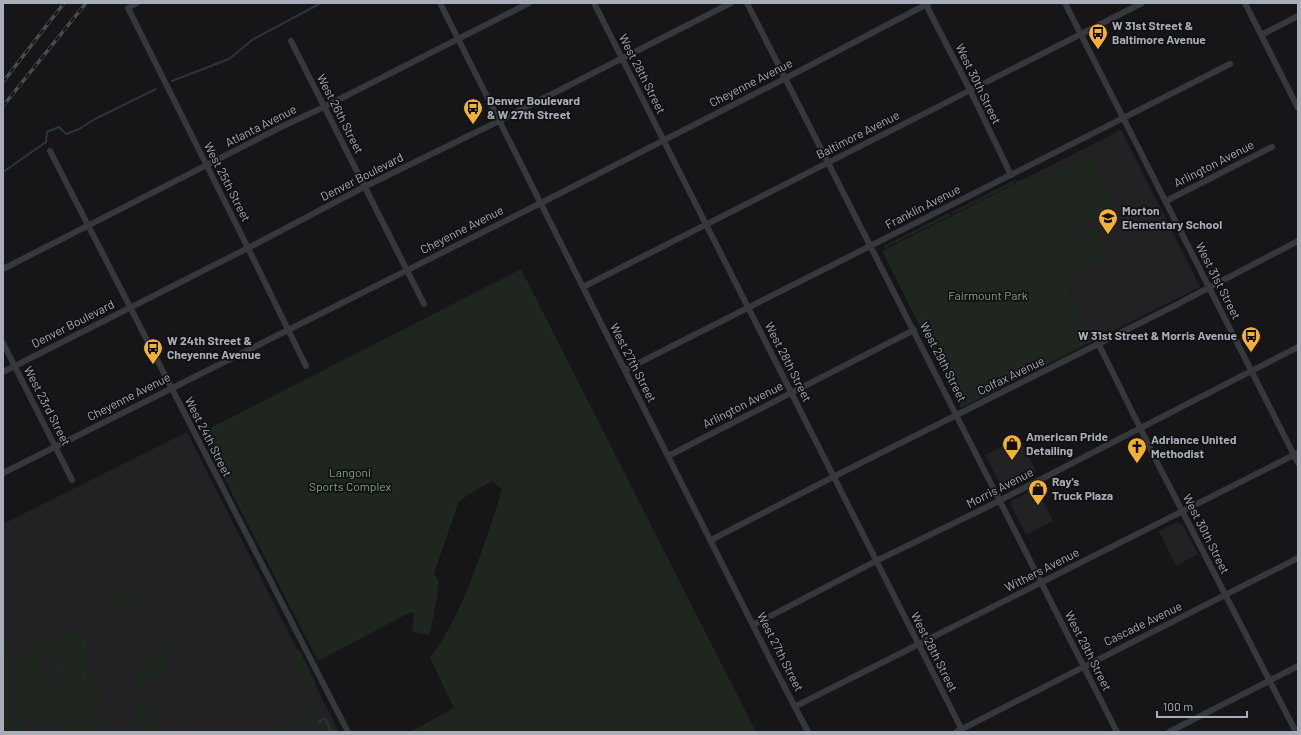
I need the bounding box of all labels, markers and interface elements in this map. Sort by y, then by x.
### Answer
place label: W 31st Street & Baltimore Avenue [1112,18,1206,46]
bus stop icon: W 31st Street & Baltimore Avenue [1087,22,1109,50]
street label: West 28th Street [617,31,669,116]
street label: West 30th Street [953,41,1004,126]
street label: Cheyenne Avenue [707,55,794,109]
street label: West 26th Street [315,71,367,156]
place label: Denver Boulevard & W 27th Street [487,93,580,121]
bus stop icon: Denver Boulevard & W 27th Street [462,97,484,125]
street label: Atlanta Avenue [223,101,298,149]
street label: Baltimore Avenue [814,107,901,161]
street label: Arlington Avenue [1171,137,1256,189]
street label: West 25th Street [202,139,254,224]
street label: Denver Boulevard [318,149,405,203]
street label: Franklin Avenue [883,181,962,231]
street label: Cheyenne Avenue [418,202,505,256]
place label: Morton Elementary School [1122,203,1222,231]
school or university icon: Morton Elementary School [1097,207,1119,235]
street label: West 31st Street [1194,240,1244,321]
park label: Fairmount Park [948,288,1028,302]
street label: Denver Boulevard [29,296,116,350]
street label: West 28th Street [763,319,815,404]
street label: West 29th Street [918,319,970,404]
street label: West 27th Street [608,321,660,404]
bus stop icon: W 31st Street & Morris Avenue [1240,325,1262,353]
place label: W 31st Street & Morris Avenue [1078,328,1237,342]
place label: W 24th Street & Cheyenne Avenue [167,333,261,361]
bus stop icon: W 24th Street & Cheyenne Avenue [142,337,164,365]
street label: Colfax Avenue [975,353,1046,397]
street label: West 23rd Street [22,363,74,448]
street label: Cheyenne Avenue [85,369,172,423]
street label: Arlington Avenue [700,378,785,430]
street label: West 24th Street [183,394,235,479]
place label: American Pride Detailing [1026,429,1109,457]
place label: Adriance United Methodist [1151,432,1237,460]
shop icon: American Pride Detailing [1001,433,1023,461]
church icon: Adriance United Methodist [1126,436,1148,464]
street label: Morris Avenue [964,464,1035,510]
park label: Langoni Sports Complex [309,465,391,493]
place label: Ray's Truck Plaza [1052,474,1113,502]
shop icon: Ray's Truck Plaza [1027,478,1049,506]
street label: West 30th Street [1181,491,1233,576]
street label: Withers Avenue [1002,544,1081,594]
street label: Cascade Avenue [1101,598,1184,648]
street label: West 29th Street [1063,608,1115,693]
street label: West 28th Street [909,609,961,694]
street label: West 27th Street [755,610,807,693]
scale bar [1157,693,1247,719]
text: 100 m [1163,699,1193,713]

